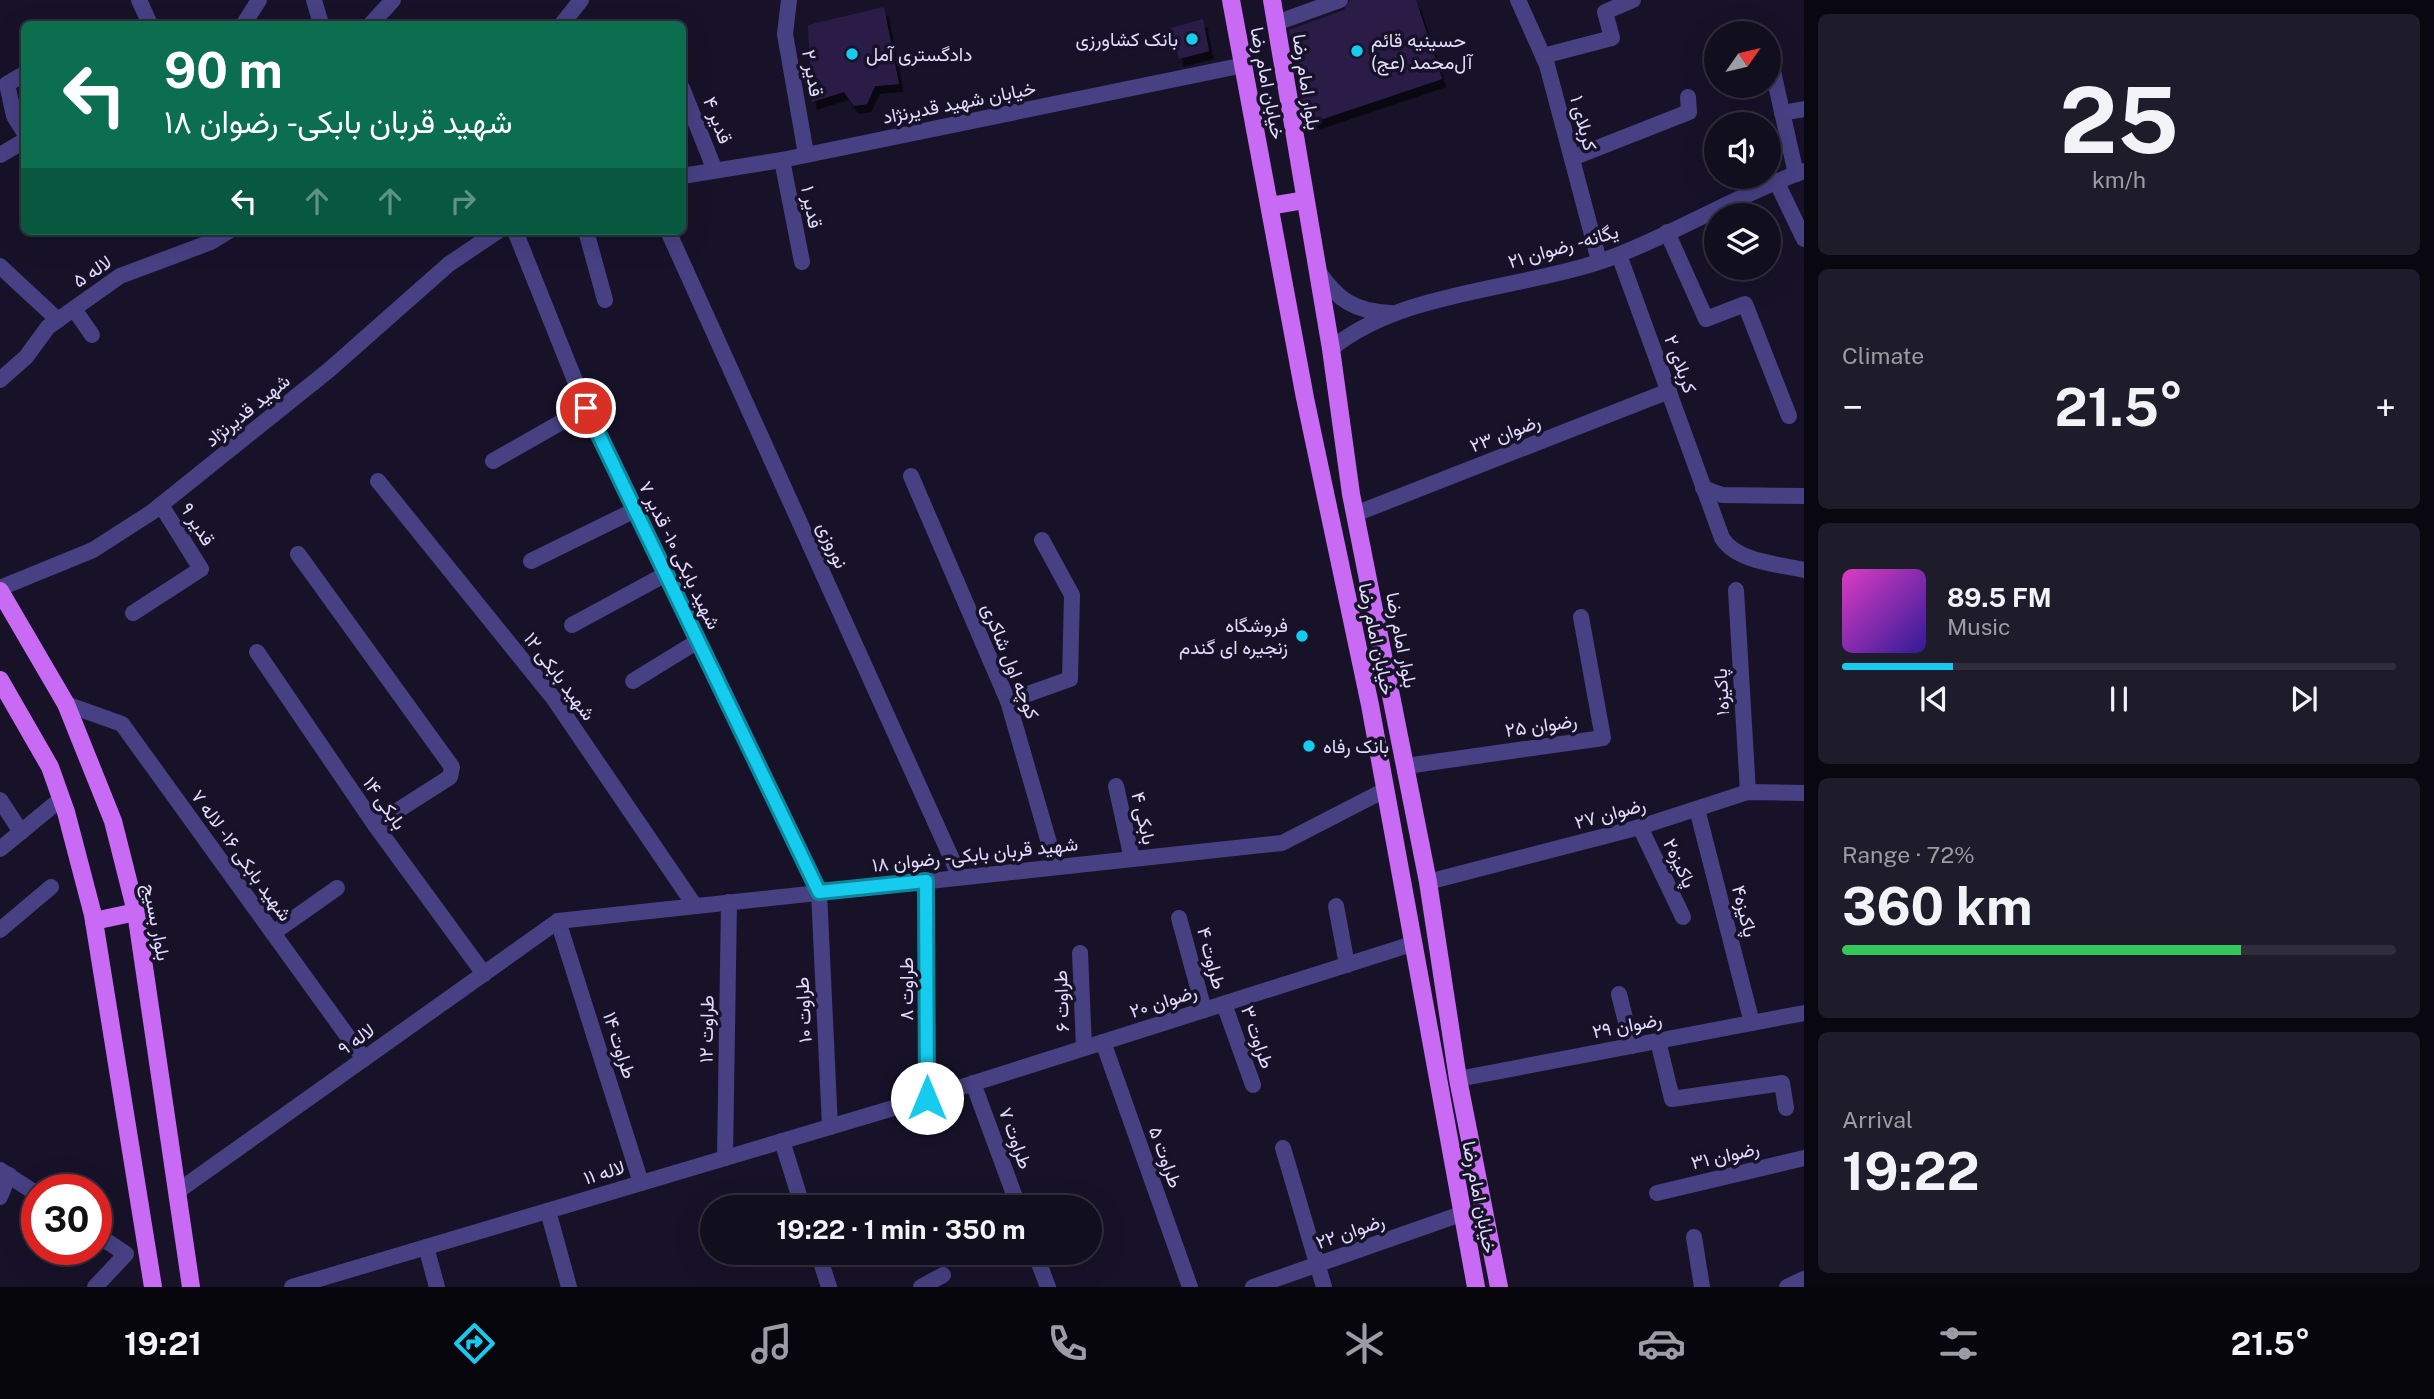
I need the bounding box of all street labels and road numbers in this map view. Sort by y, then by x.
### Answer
street label: خیابان امام رضا [1244,25,1290,141]
street label: بلوار امام رضا [1287,32,1325,132]
street label: قدیر ۲ [797,48,828,98]
street label: خيابان شهيد قديرنژاد [881,76,1038,129]
street label: کربلای ۱ [1565,93,1602,153]
street label: قدیر ۴ [698,94,737,147]
street label: قدیر ۱ [796,184,827,230]
street label: یگانه - رضوان ۲۱ [1505,220,1621,273]
street label: لاله ۵ [68,250,116,292]
street label: کربلای ۲ [1659,332,1702,396]
street label: شهید قدیرنژاد [200,369,295,452]
street label: رضوان ۲۳ [1467,410,1544,457]
street label: شهید بابکی ۱۰ - قدیر ۷ [634,477,725,633]
street label: قدیر ۹ [176,498,220,550]
street label: نوروزی [812,518,853,572]
street label: خیابان امام رضا [1352,581,1400,697]
street label: بلوار امام رضا [1380,590,1422,690]
street label: کوچه اول شاکری [975,600,1044,723]
street label: شهید بابکی ۱۲ [519,628,600,725]
street label: پاکیزه۱ [1709,668,1736,716]
street label: رضوان ۲۵ [1504,709,1579,742]
street label: بابکی ۱۴ [358,772,411,834]
street label: شهید بابکی ۱۶ - لاله ۷ [186,785,297,925]
street label: بابکی ۴ [1126,789,1161,847]
street label: رضوان ۲۷ [1572,793,1648,834]
street label: شهید قربان بابکی - رضوان ۱۸ [871,832,1079,877]
street label: پاکیزه۲ [1656,835,1701,892]
street label: بلوار بسیج [136,881,175,963]
street label: پاکیزه۴ [1725,883,1762,940]
street label: طراوت ۴ [1192,925,1231,992]
street label: طراوت ۸ [895,957,918,1021]
street label: طراوت ۶ [1049,970,1074,1032]
street label: طراوت ۱۰ [790,976,817,1044]
street label: رضوان ۲۰ [1127,980,1200,1023]
street label: طراوت ۱۲ [694,995,719,1063]
street label: طراوت ۳ [1236,1003,1279,1072]
street label: رضوان ۲۹ [1590,1007,1664,1043]
street label: طراوت ۱۴ [598,1009,641,1081]
street label: لاله ۹ [333,1019,379,1059]
street label: طراوت ۷ [994,1104,1037,1172]
street label: طراوت ۵ [1144,1123,1187,1191]
street label: رضوان ۳۱ [1689,1136,1761,1174]
street label: خیابان امام رضا [1456,1139,1502,1255]
street label: لاله ۱۱ [581,1155,627,1189]
street label: رضوان ۲۲ [1313,1209,1388,1254]

